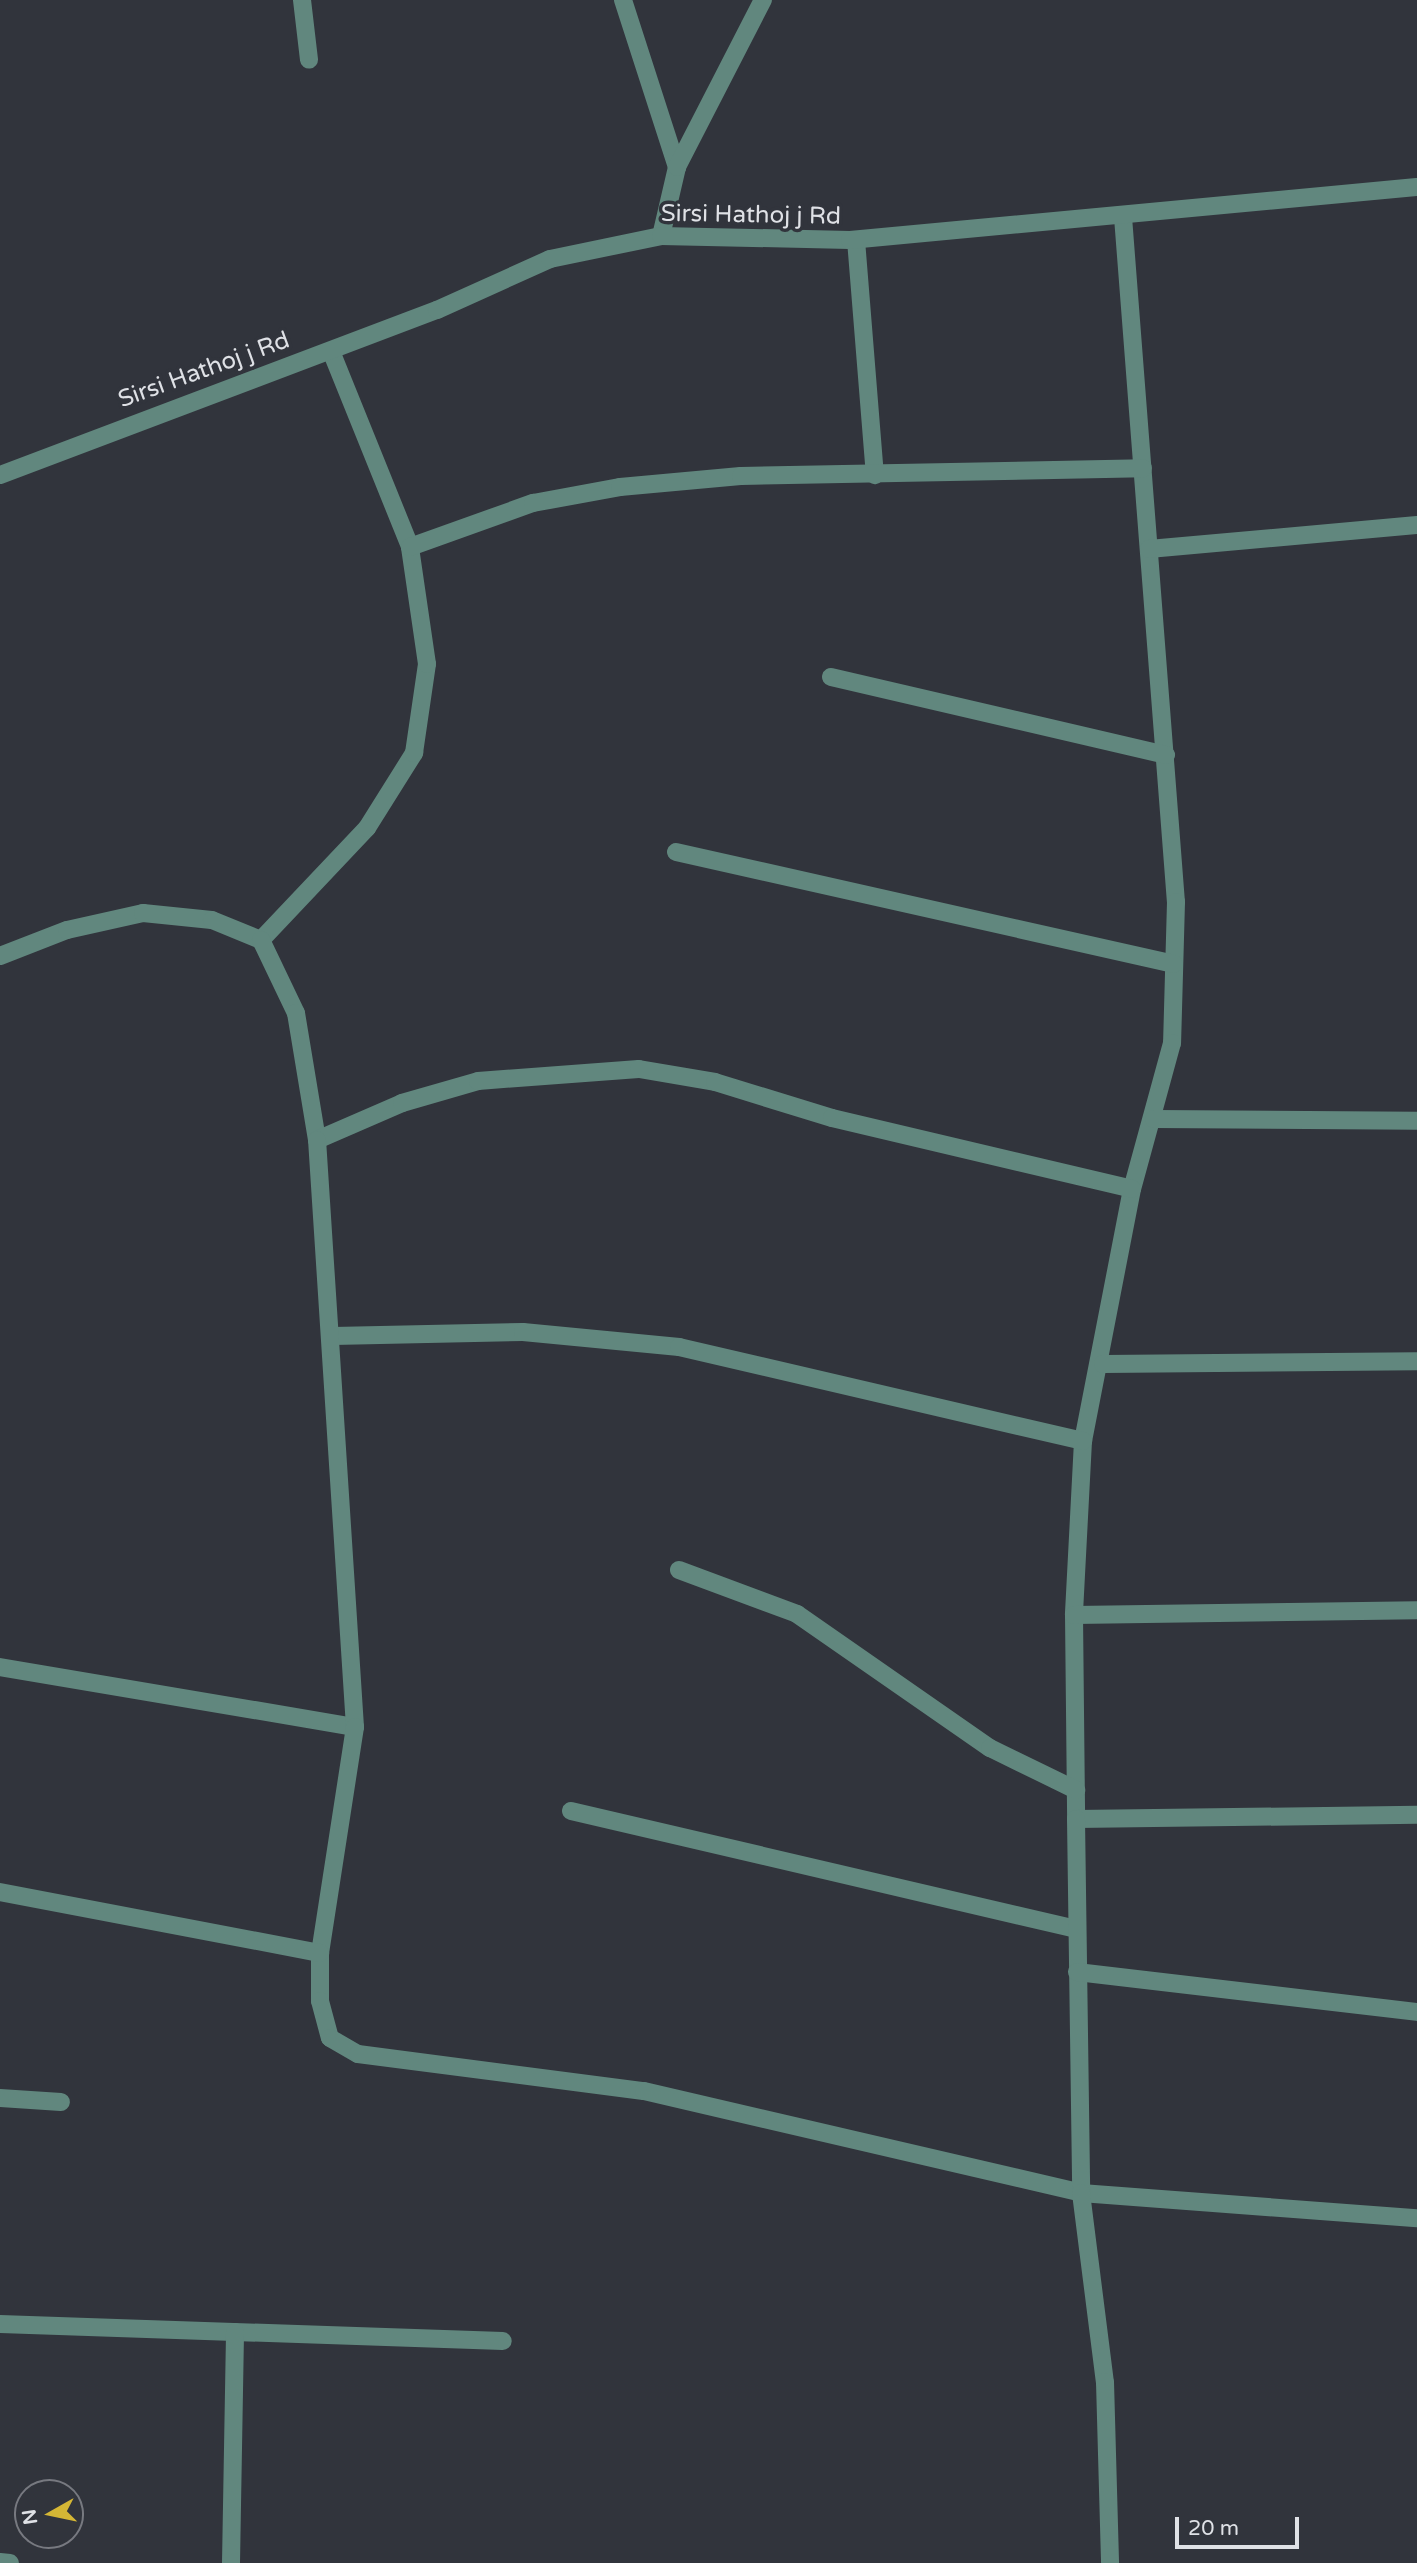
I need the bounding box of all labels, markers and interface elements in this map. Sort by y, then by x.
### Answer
street label: Sirsi Hathoj j Rd [661,199,841,231]
street label: Sirsi Hathoj j Rd [114,326,294,414]
north arrow [14,2479,84,2549]
scale bar [1179,2504,1303,2548]
text: N [18,2508,42,2526]
text: 20 m [1188,2516,1239,2541]

